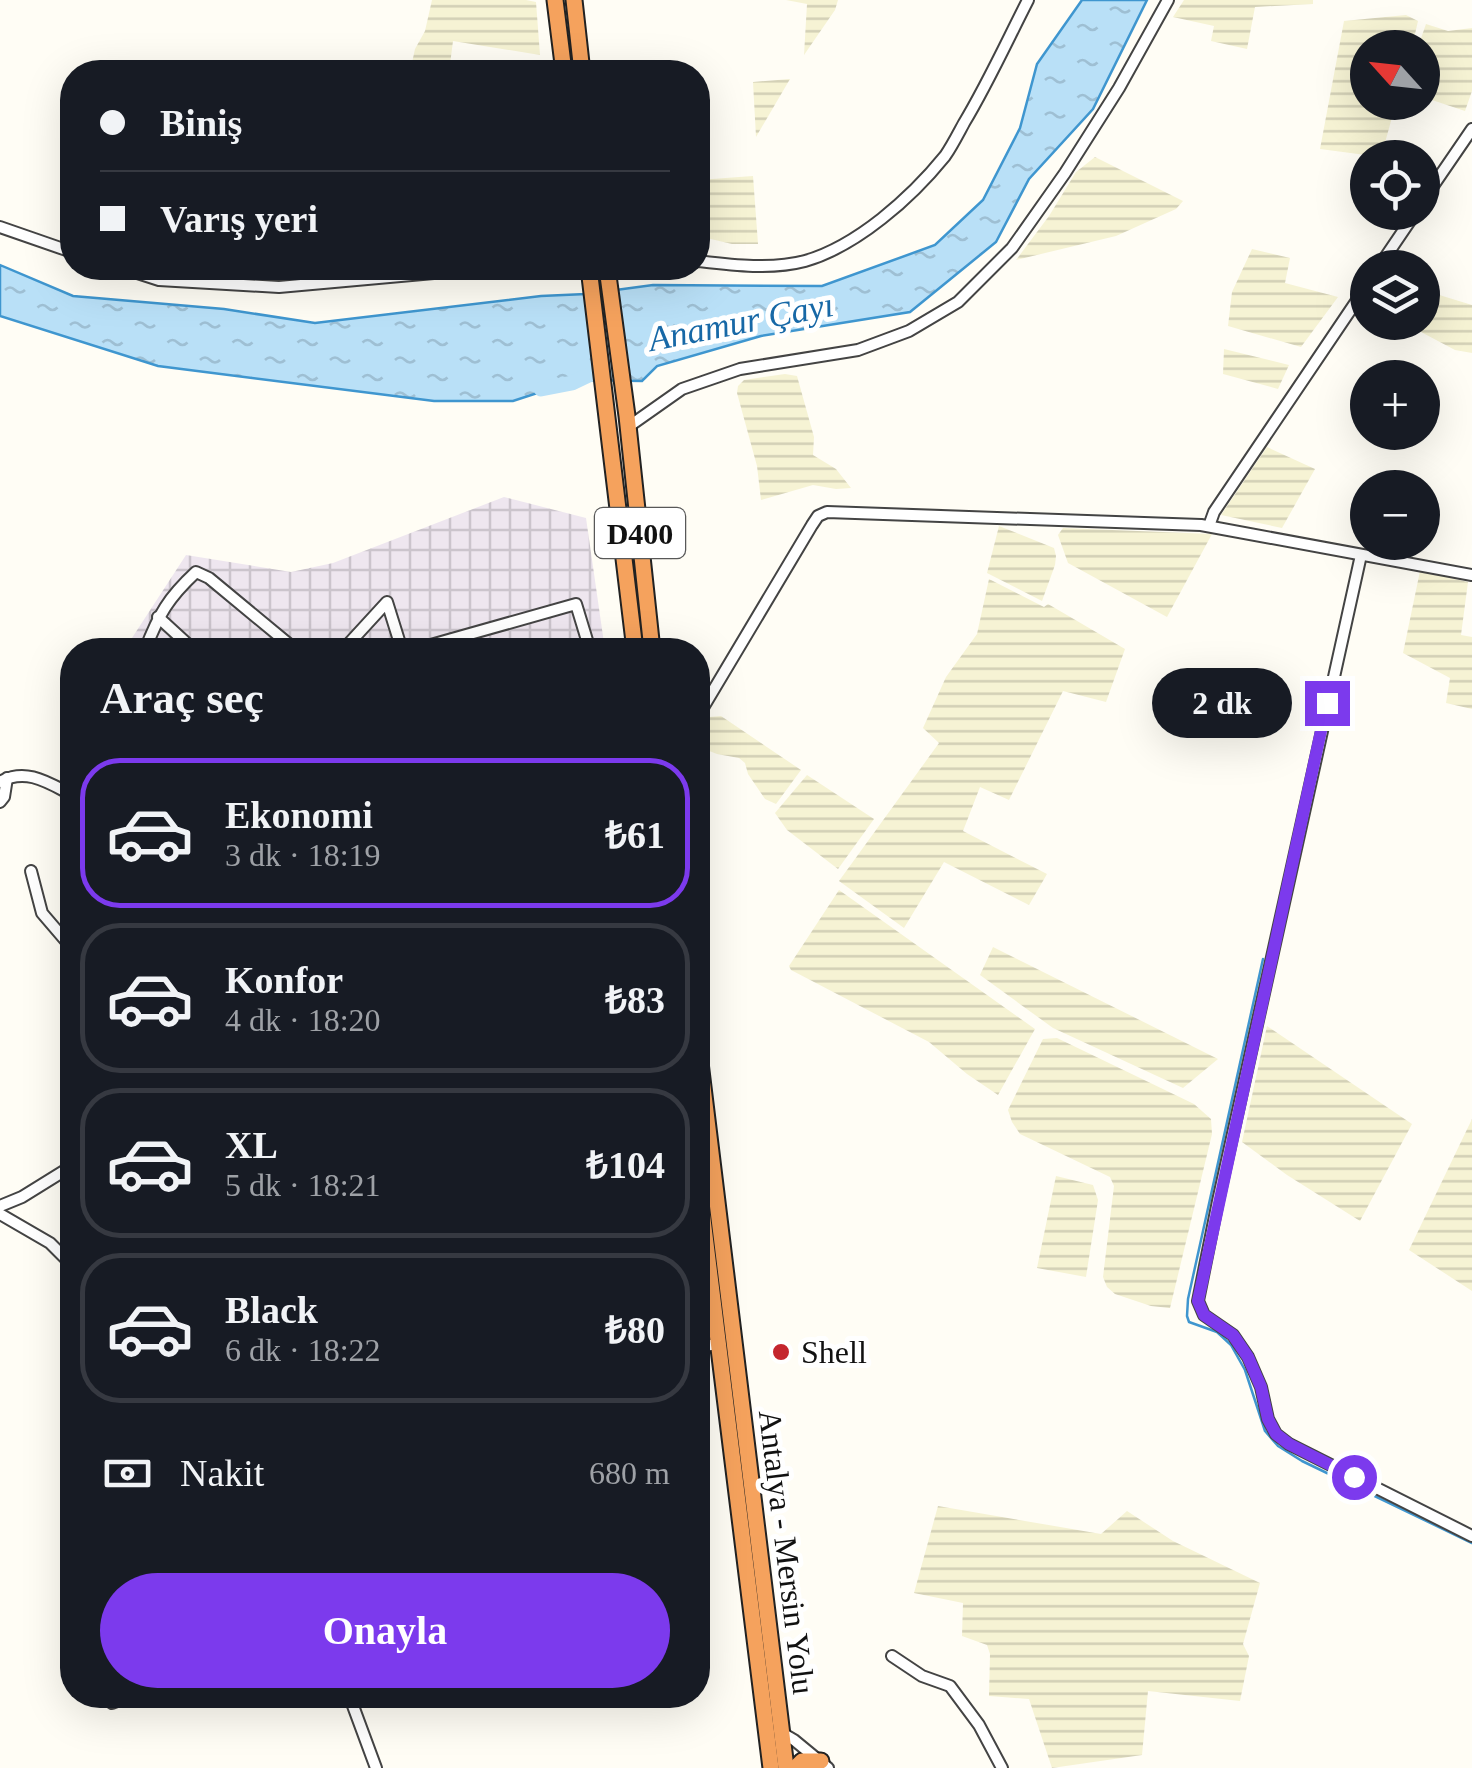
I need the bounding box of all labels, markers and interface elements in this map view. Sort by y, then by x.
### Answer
north arrow [1350,30,1440,120]
map controls [1350,30,1440,560]
text: Biniş [160,102,242,144]
button: locate [1350,140,1440,230]
text: Varış yeri [160,198,318,240]
button: layers [1350,250,1440,340]
water label: Anamur Çayı [643,285,837,359]
button: + [1350,360,1440,450]
button: − [1350,470,1440,560]
road number: D400 [595,508,685,558]
callout: 2 dk [1152,668,1292,738]
text: Araç seç [100,673,264,723]
route end [1305,681,1350,726]
text: 2 dk [1192,685,1252,721]
icon: car [105,788,195,878]
text: Ekonomi [225,794,373,836]
text: ₺61 [605,814,665,856]
text: 3 dk · 18:19 [225,837,381,873]
icon: car [105,953,195,1043]
text: Konfor [225,959,343,1001]
text: ₺83 [605,979,665,1021]
text: 4 dk · 18:20 [225,1002,381,1038]
icon: car [105,1118,195,1208]
text: XL [225,1124,278,1166]
text: ₺104 [586,1144,665,1186]
text: 5 dk · 18:21 [225,1167,381,1203]
icon: car [105,1283,195,1373]
text: Black [225,1289,318,1331]
text: ₺80 [605,1309,665,1351]
text: 6 dk · 18:22 [225,1332,381,1368]
place label: Shell [801,1334,867,1370]
marker: Shell [770,1341,792,1363]
street label: Antalya - Mersin Yolu [752,1408,822,1696]
icon: cash [100,1446,155,1501]
text: Nakit [180,1452,264,1494]
text: 680 m [589,1455,670,1491]
route start [1332,1455,1377,1500]
button: Onayla [100,1573,670,1688]

